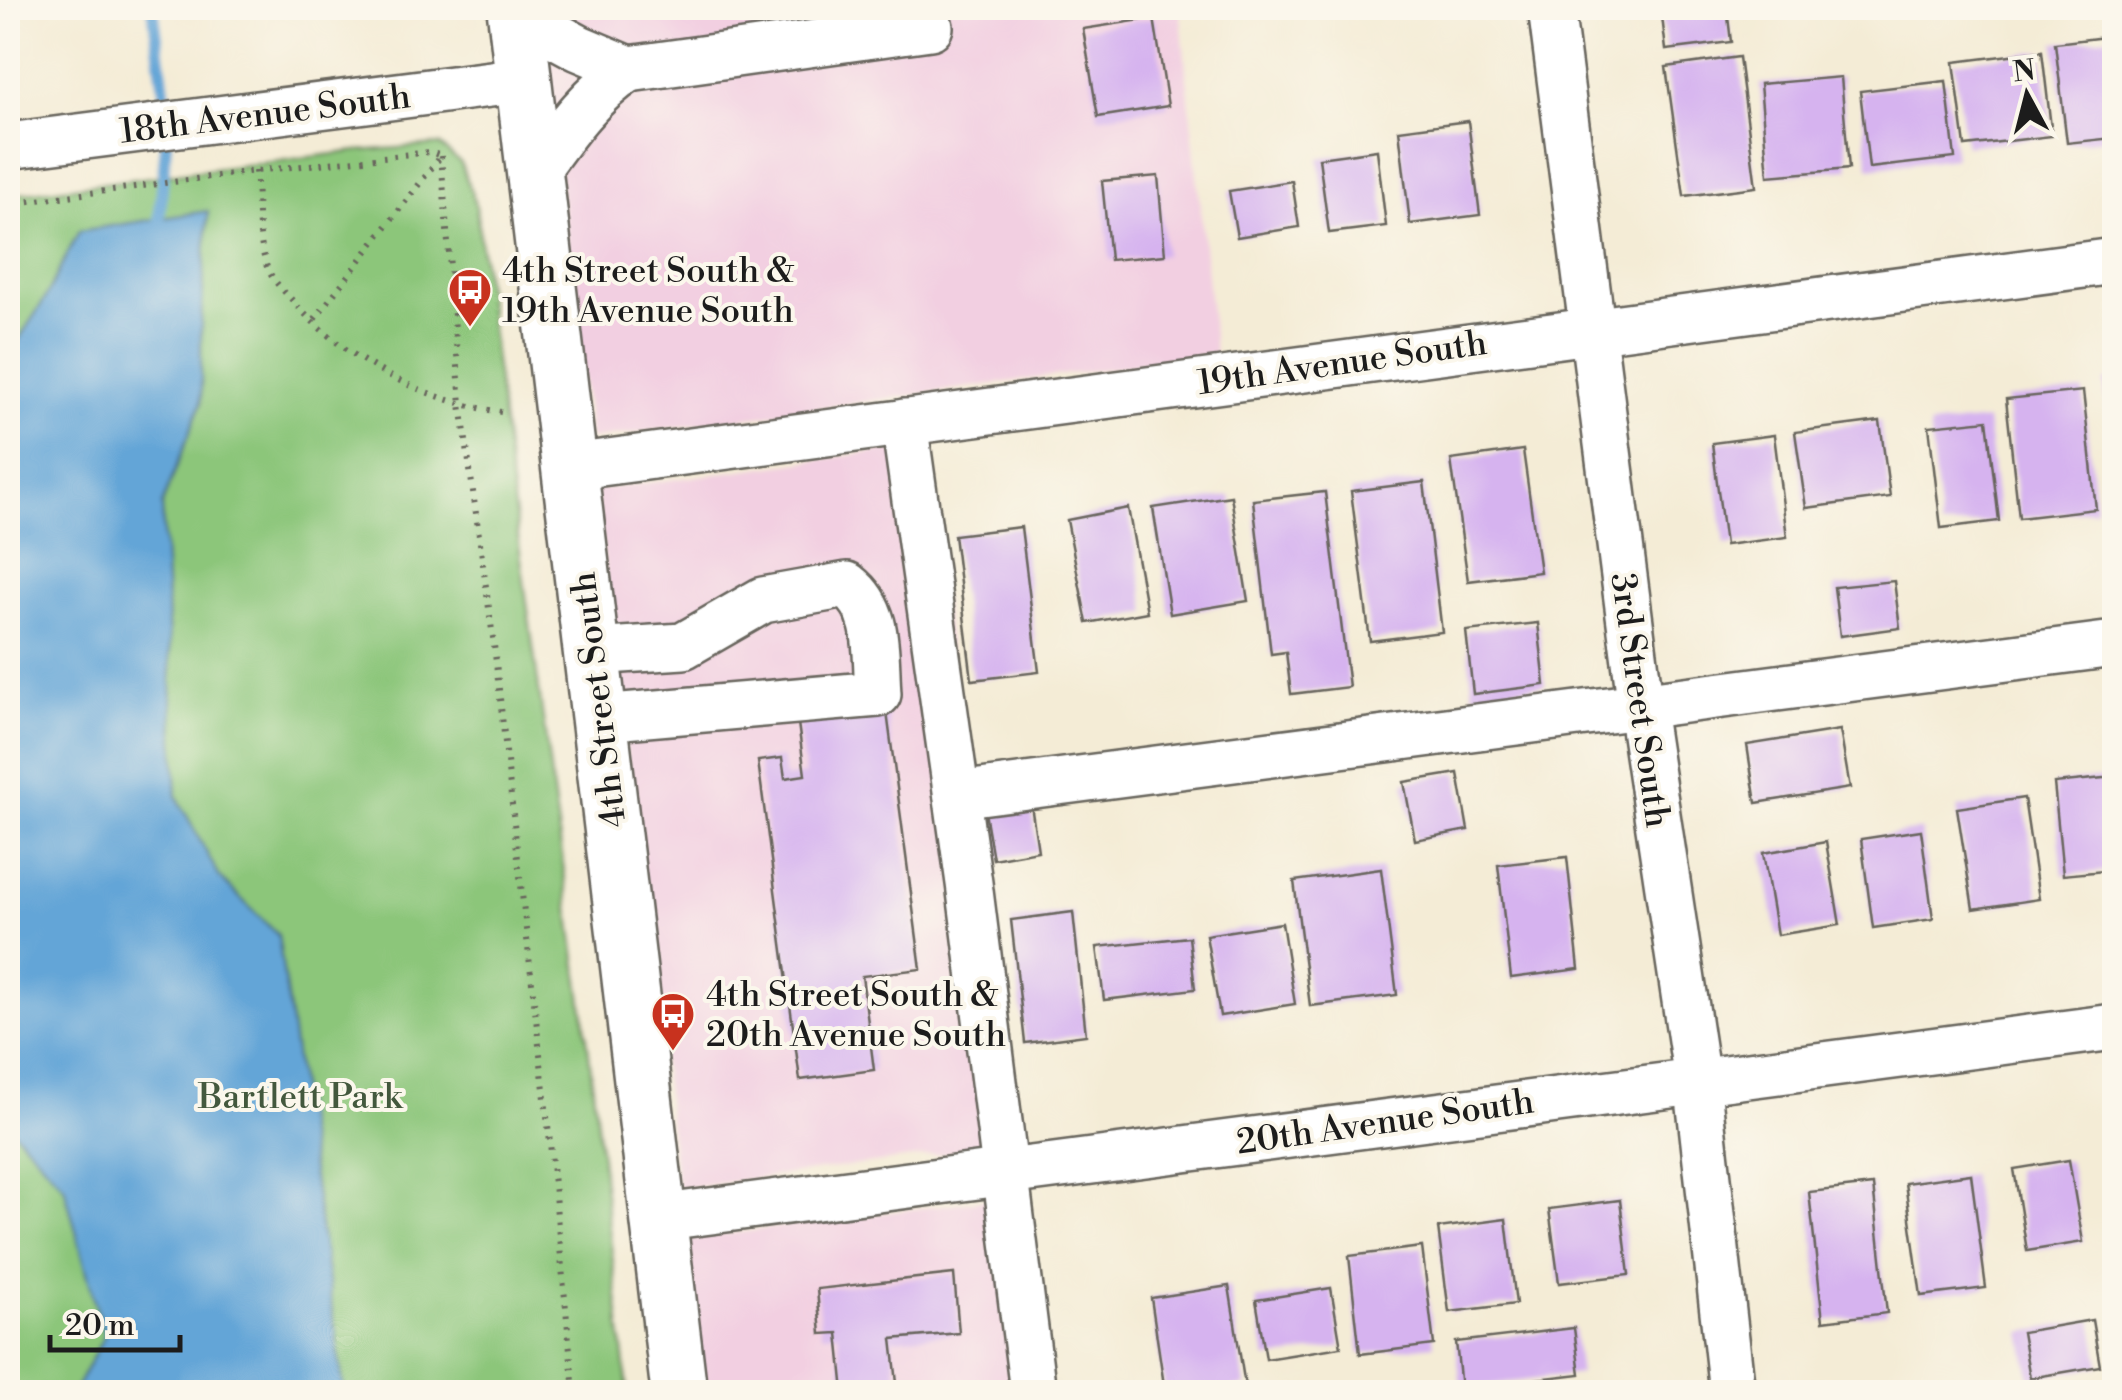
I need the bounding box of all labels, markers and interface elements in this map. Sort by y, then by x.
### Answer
north arrow [1977,45,2077,145]
text: N [2011,53,2037,90]
street label: 18th Avenue South [117,75,413,154]
place label: 4th Street South & 19th Avenue South [502,250,795,333]
bus stop icon: 4th Street South & 19th Avenue South [447,267,493,328]
street label: 19th Avenue South [1195,322,1490,405]
street label: 4th Street South [562,569,637,830]
street label: 3rd Street South [1600,570,1679,831]
place label: 4th Street South & 20th Avenue South [706,974,1006,1057]
bus stop icon: 4th Street South & 20th Avenue South [650,991,696,1052]
park label: Bartlett Park [197,1076,404,1119]
street label: 20th Avenue South [1234,1080,1537,1165]
scale bar [50,1290,180,1352]
text: 20 m [65,1307,134,1345]

